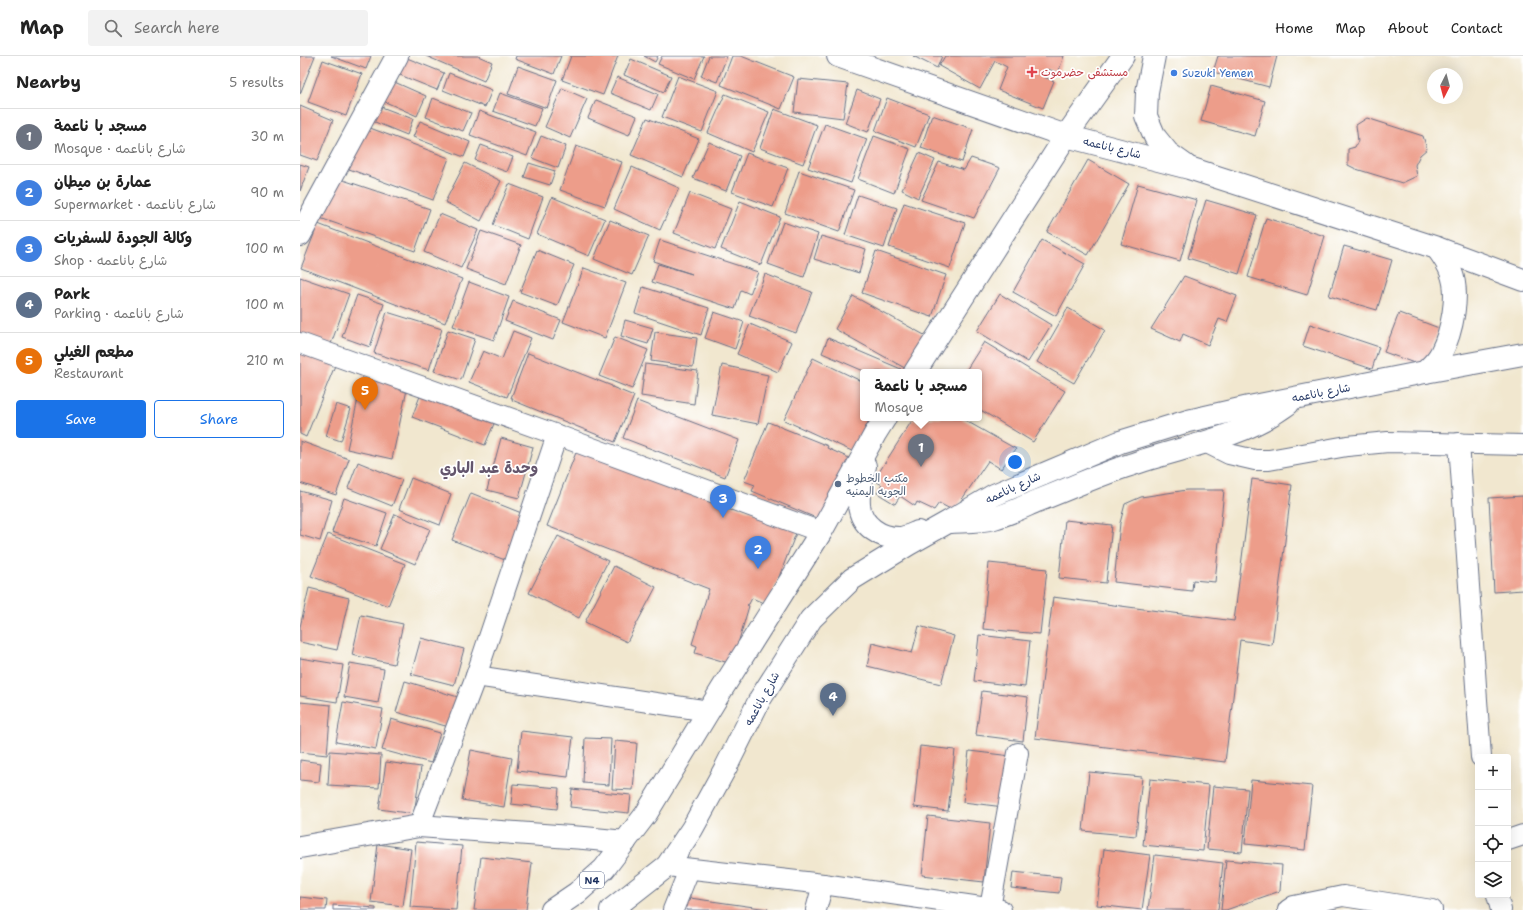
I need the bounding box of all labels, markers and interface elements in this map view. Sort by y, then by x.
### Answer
search box [88,10,368,46]
text: Map [20,15,64,40]
icon: search [102,17,124,39]
text: Search here [134,18,220,38]
text: Home [1275,19,1314,37]
text: Map [1336,19,1366,37]
text: About [1388,19,1429,37]
text: Contact [1451,19,1503,37]
place label: مستشفى حضرموت [1041,65,1128,80]
marker: مستشفى حضرموت [1026,66,1038,78]
place label: Suzuki Yemen [1182,66,1254,81]
marker: Suzuki Yemen [1169,68,1179,78]
north arrow [1427,68,1463,104]
text: Nearby [16,71,81,93]
text: 5 results [229,74,284,91]
text: مسجد با ناعمة [54,116,147,136]
text: 1 [26,128,32,145]
text: 30 m [250,128,284,145]
street label: شارع باناعمه [1081,134,1143,163]
text: Mosque · شارع باناعمه [54,140,186,157]
text: عمارة بن ميطان [54,172,152,192]
text: 2 [24,184,34,201]
text: 90 m [250,184,284,201]
text: Supermarket · شارع باناعمه [54,196,216,213]
text: وكالة الجودة للسفريات [54,228,192,248]
text: 3 [24,240,34,257]
text: 100 m [245,240,284,257]
text: Shop · شارع باناعمه [54,252,167,269]
text: Park [54,284,90,304]
text: 4 [24,296,34,313]
text: 100 m [245,296,284,313]
text: Parking · شارع باناعمه [54,305,184,322]
text: مطعم الغيلي [54,342,134,362]
text: 5 [25,352,33,369]
text: 210 m [246,352,284,369]
text: Restaurant [54,365,124,382]
popup [860,369,982,421]
text: مسجد با ناعمة [875,376,967,396]
pin: 5 [352,377,378,410]
street label: شارع باناعمه [1290,380,1352,407]
text: Mosque [875,399,923,416]
button: Save [16,400,146,438]
button: Share [154,400,284,438]
pin: 1 [908,434,934,467]
your location [1005,452,1025,472]
district label: وحدة عبد الباري [440,458,538,480]
street label: شارع باناعمه [983,469,1044,508]
place label: مكتب الخطوط الجويه اليمنيه [846,471,908,499]
marker: مكتب الخطوط الجويه اليمنيه [833,479,843,489]
pin: 3 [710,485,736,518]
pin: 2 [745,536,771,569]
street label: شارع باناعمه [741,669,784,729]
pin: 4 [820,683,846,716]
map controls [1475,754,1511,898]
button: + [1475,754,1511,790]
button: − [1475,790,1511,826]
button: locate [1475,826,1511,862]
button: layers [1475,862,1511,898]
road number: N4 [580,872,604,888]

